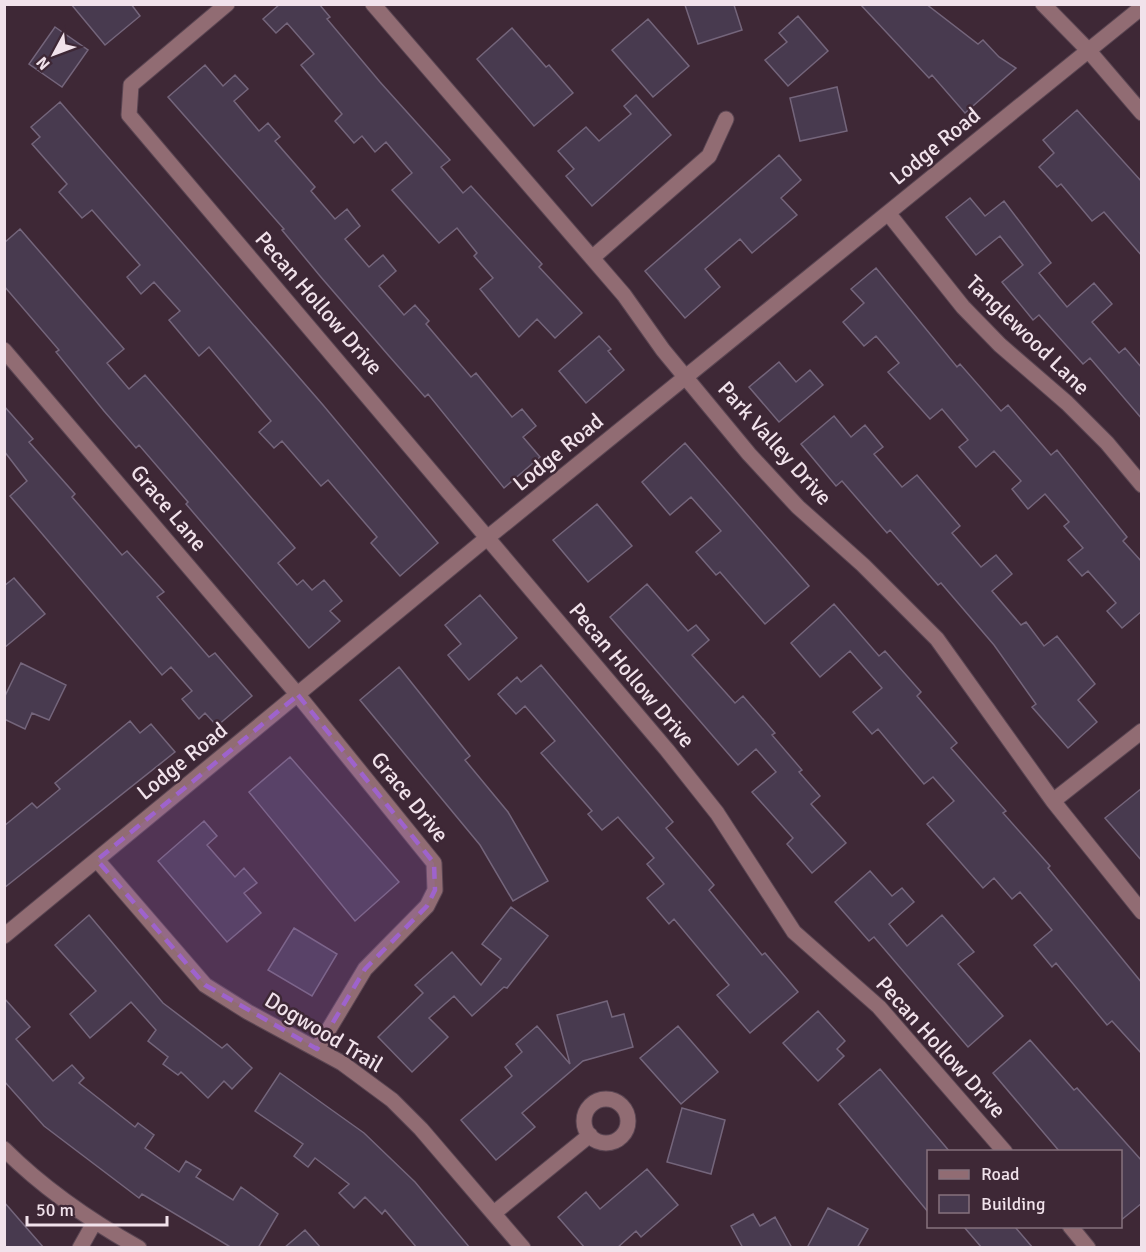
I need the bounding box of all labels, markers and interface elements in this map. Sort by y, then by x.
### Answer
north arrow [24,24,84,84]
text: N [32,52,55,74]
street label: Lodge Road [884,101,986,191]
street label: Pecan Hollow Drive [249,226,389,380]
street label: Tanglewood Lane [961,269,1095,401]
street label: Park Valley Drive [712,375,838,511]
street label: Lodge Road [507,407,609,497]
street label: Grace Lane [125,459,213,557]
street label: Pecan Hollow Drive [563,597,701,753]
street label: Lodge Road [131,716,233,806]
street label: Grace Drive [365,746,455,848]
street label: Pecan Hollow Drive [870,971,1012,1123]
street label: Dogwood Trail [260,986,388,1078]
legend [927,1150,1122,1228]
text: Road [981,1163,1020,1185]
scale bar [27,1189,166,1227]
text: Building [981,1193,1045,1215]
text: 50 m [36,1199,74,1221]

